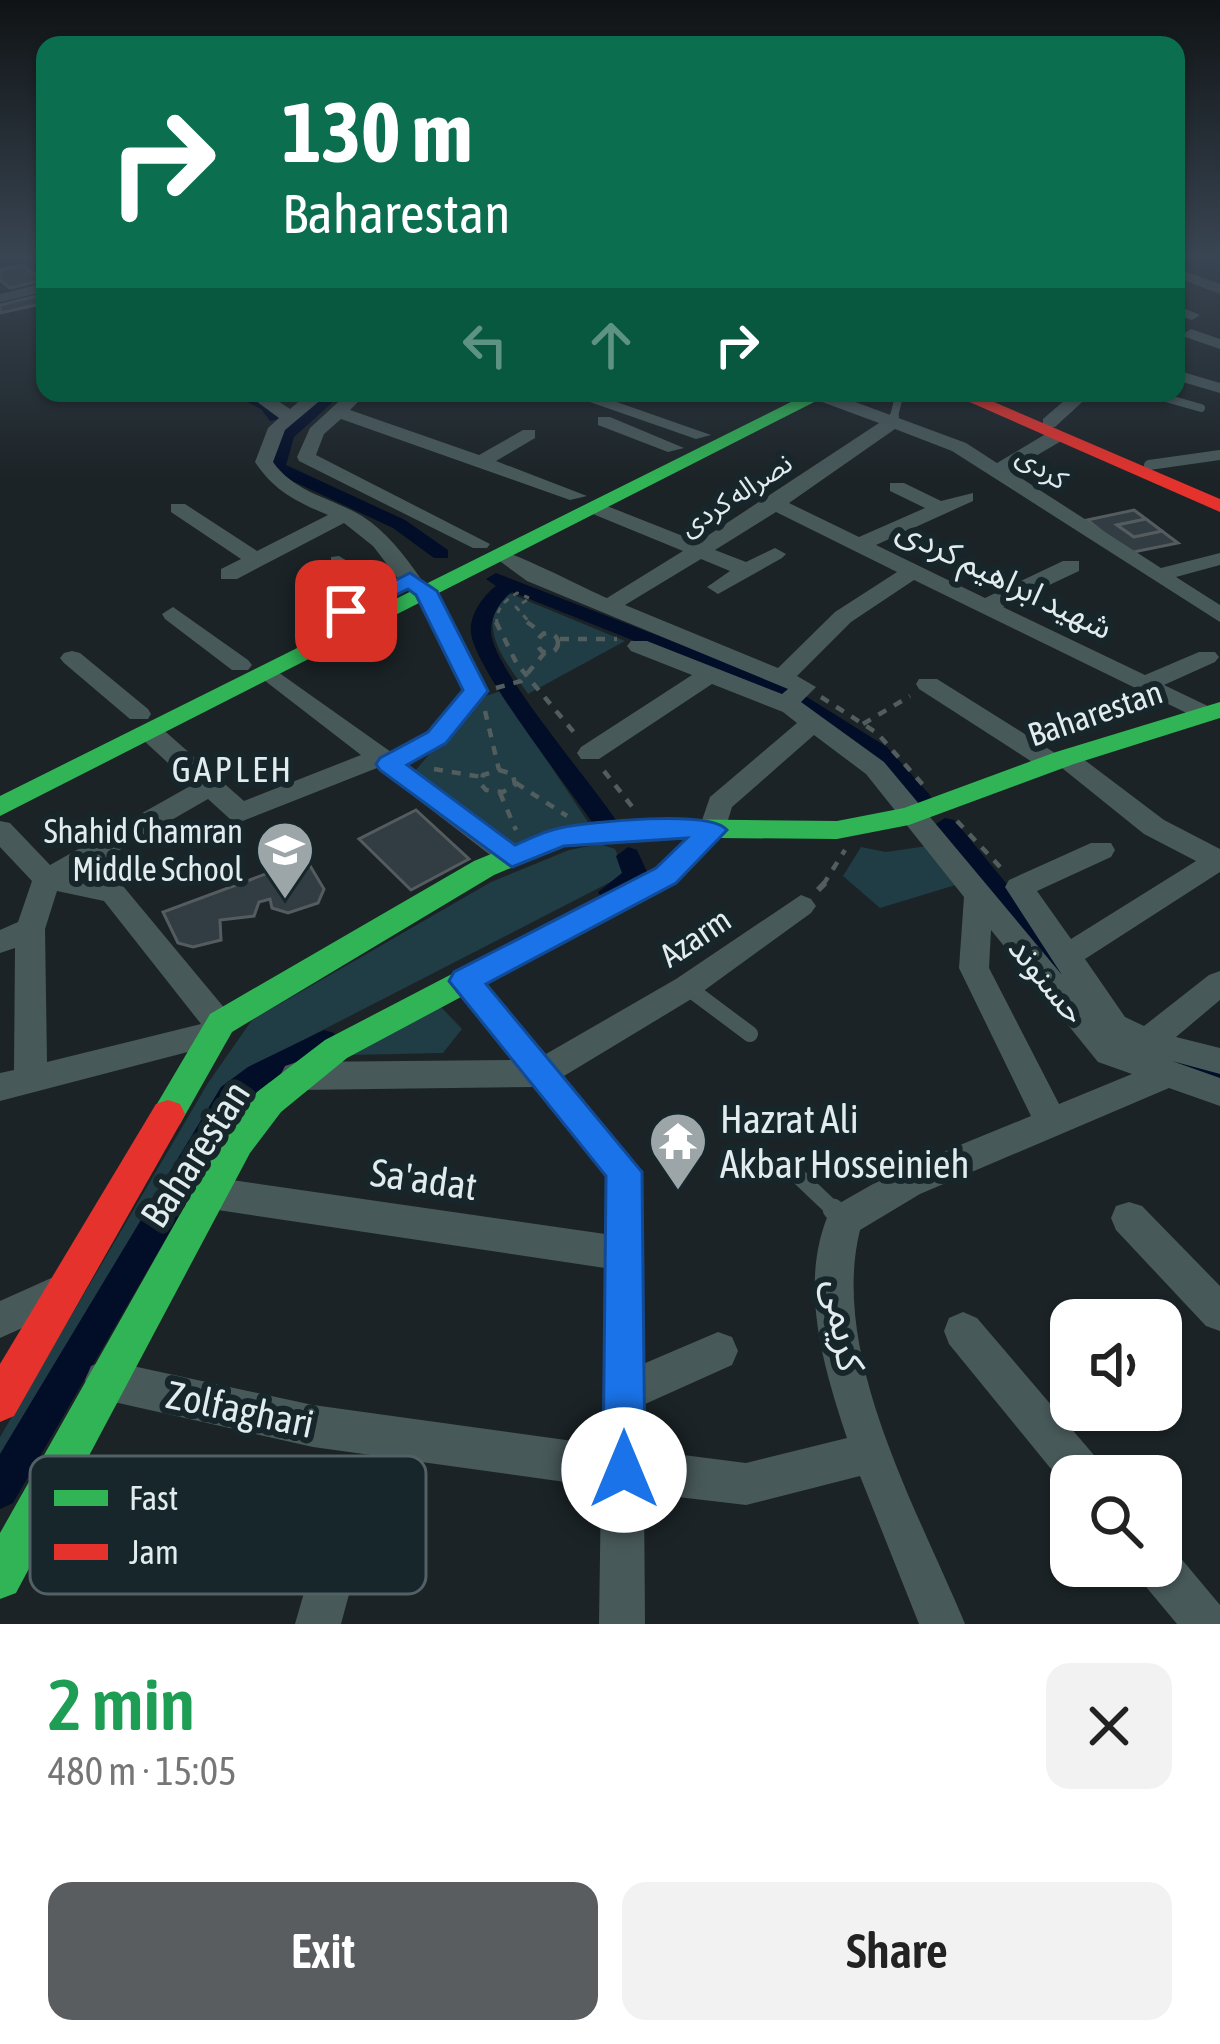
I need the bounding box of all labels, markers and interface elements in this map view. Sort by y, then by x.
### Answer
icon: right [84,84,240,240]
text: 130 m [282,84,472,180]
text: Baharestan [282,183,510,244]
icon: left [452,312,518,378]
icon: ahead [578,312,644,378]
icon: right [704,312,770,378]
street label: کردی [1010,440,1074,497]
street label: نصراله کردی [674,447,798,543]
street label: شهید ابراهیم کردی [888,509,1119,653]
pin [295,560,397,662]
icon: arrive [313,578,379,644]
street label: Baharestan [1023,672,1167,754]
district label: GAPLEH [172,748,294,790]
place label: Shahid Chamran Middle School [44,812,243,888]
school or university icon: Shahid Chamran Middle School [254,819,316,901]
street label: Azarm [653,900,737,974]
street label: حسنوند [1001,929,1094,1032]
street label: Baharestan [132,1073,258,1235]
place label: Hazrat Ali Akbar Hosseinieh [720,1097,969,1186]
temple icon: Hazrat Ali Akbar Hosseinieh [647,1110,709,1192]
street label: Sa'adat [368,1150,480,1208]
street label: کریمی [815,1276,874,1376]
map controls [1050,1299,1182,1587]
button: sound [1050,1299,1182,1431]
street label: Zolfaghari [162,1372,318,1446]
position arrow [561,1407,687,1533]
button: search [1050,1455,1182,1587]
legend [30,1456,426,1594]
text: Fast [129,1479,178,1517]
text: Jam [129,1533,179,1571]
text: 2 min [48,1663,195,1745]
button: close [1046,1663,1172,1789]
text: 480 m · 15:05 [48,1749,237,1793]
button: Exit [48,1882,598,2020]
button: Share [622,1882,1172,2020]

